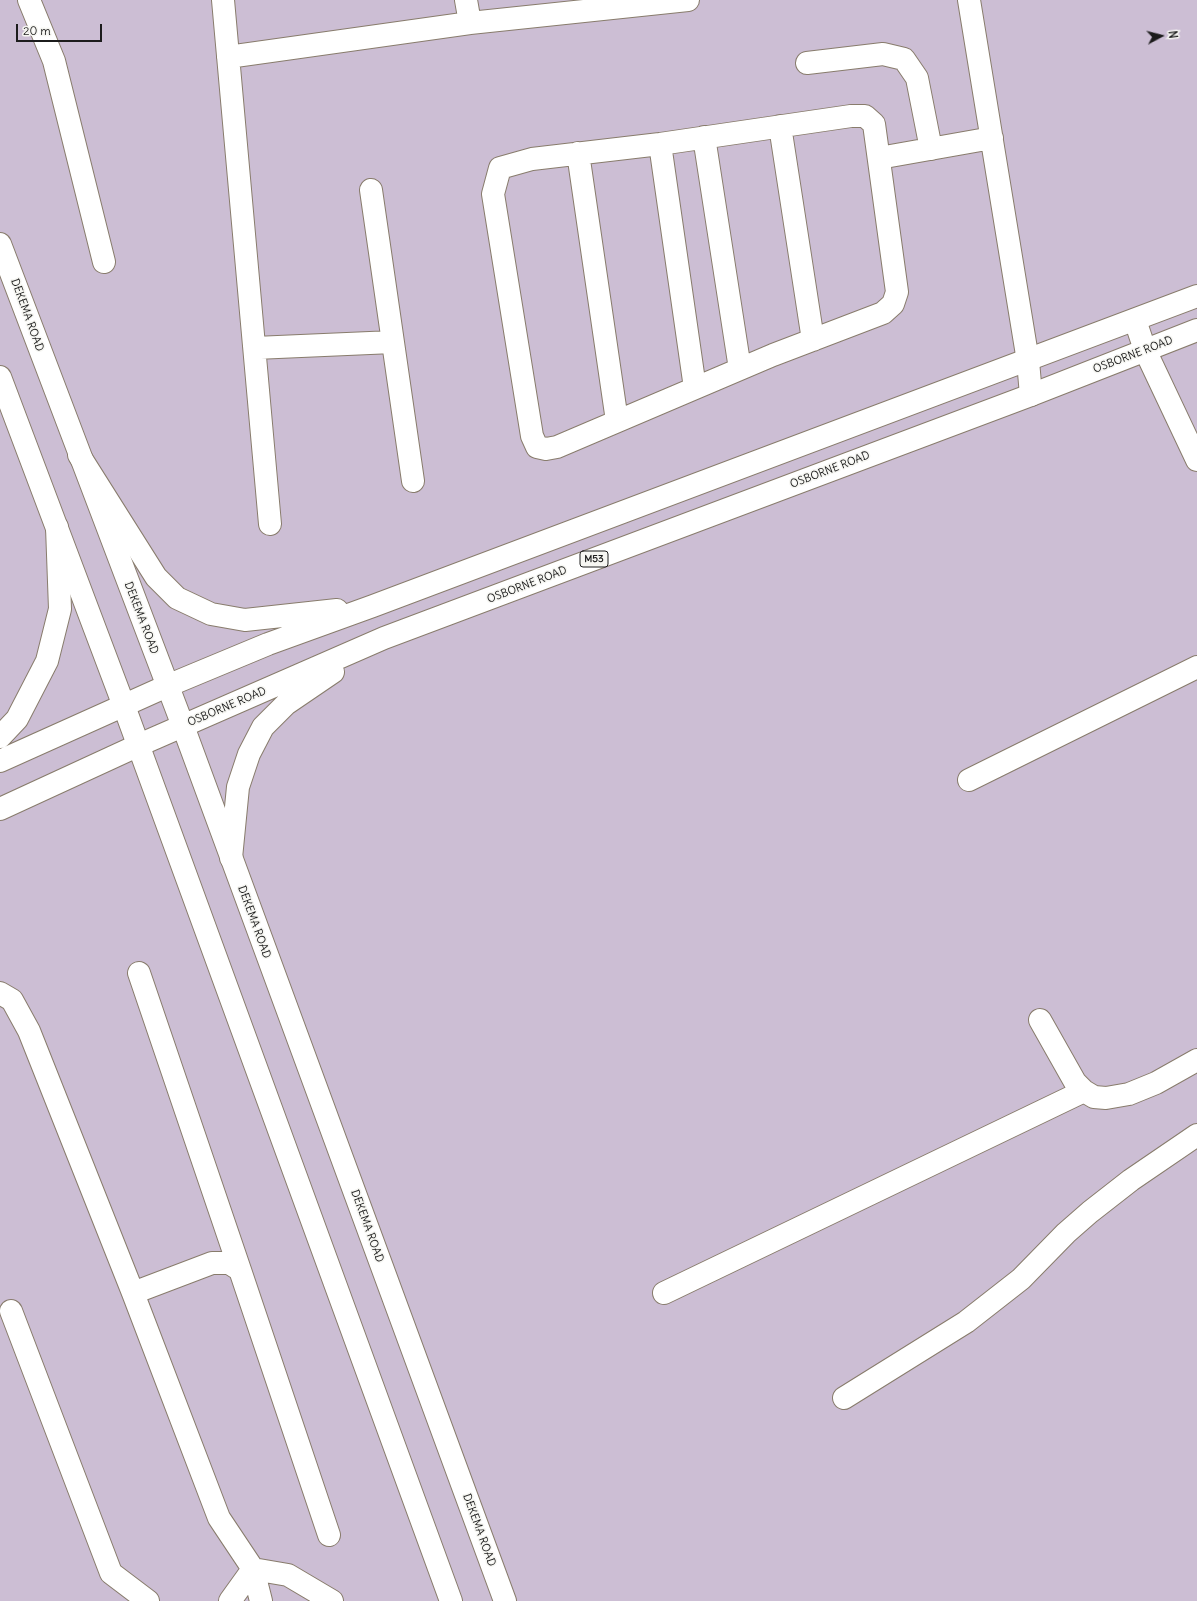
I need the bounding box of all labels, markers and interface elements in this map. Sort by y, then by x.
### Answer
scale bar [18,16,104,42]
north arrow [1141,16,1181,56]
text: 20 m [23,23,51,38]
text: N [1165,30,1180,39]
street label: DEKEMA ROAD [8,277,46,353]
street label: OSBORNE ROAD [1091,334,1175,376]
street label: OSBORNE ROAD [788,449,872,491]
road number: M53 [580,551,608,567]
street label: OSBORNE ROAD [485,564,569,606]
street label: DEKEMA ROAD [121,580,161,656]
street label: OSBORNE ROAD [186,684,268,730]
street label: DEKEMA ROAD [235,884,273,960]
street label: DEKEMA ROAD [348,1188,386,1264]
street label: DEKEMA ROAD [460,1492,498,1568]

